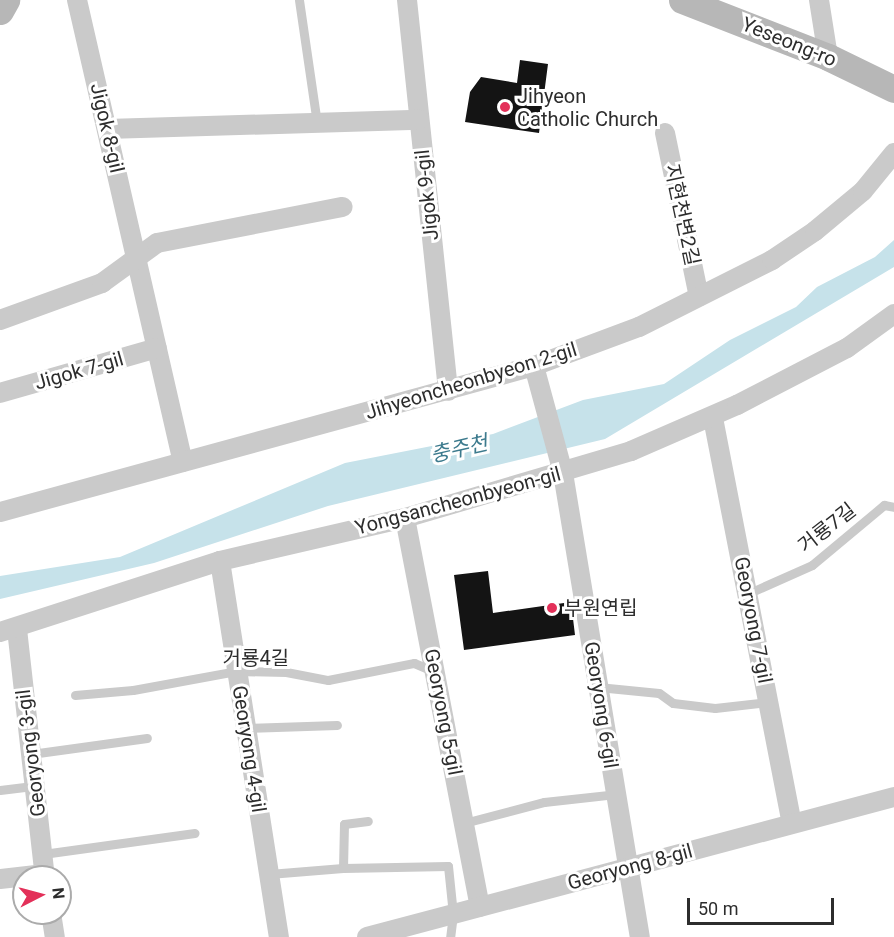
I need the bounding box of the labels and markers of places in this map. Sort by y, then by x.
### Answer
place label: Jihyeon Catholic Church [517,84,658,131]
marker: Jihyeon Catholic Church [498,100,512,114]
place label: 부원연립 [564,596,638,620]
marker: 부원연립 [545,601,559,615]

